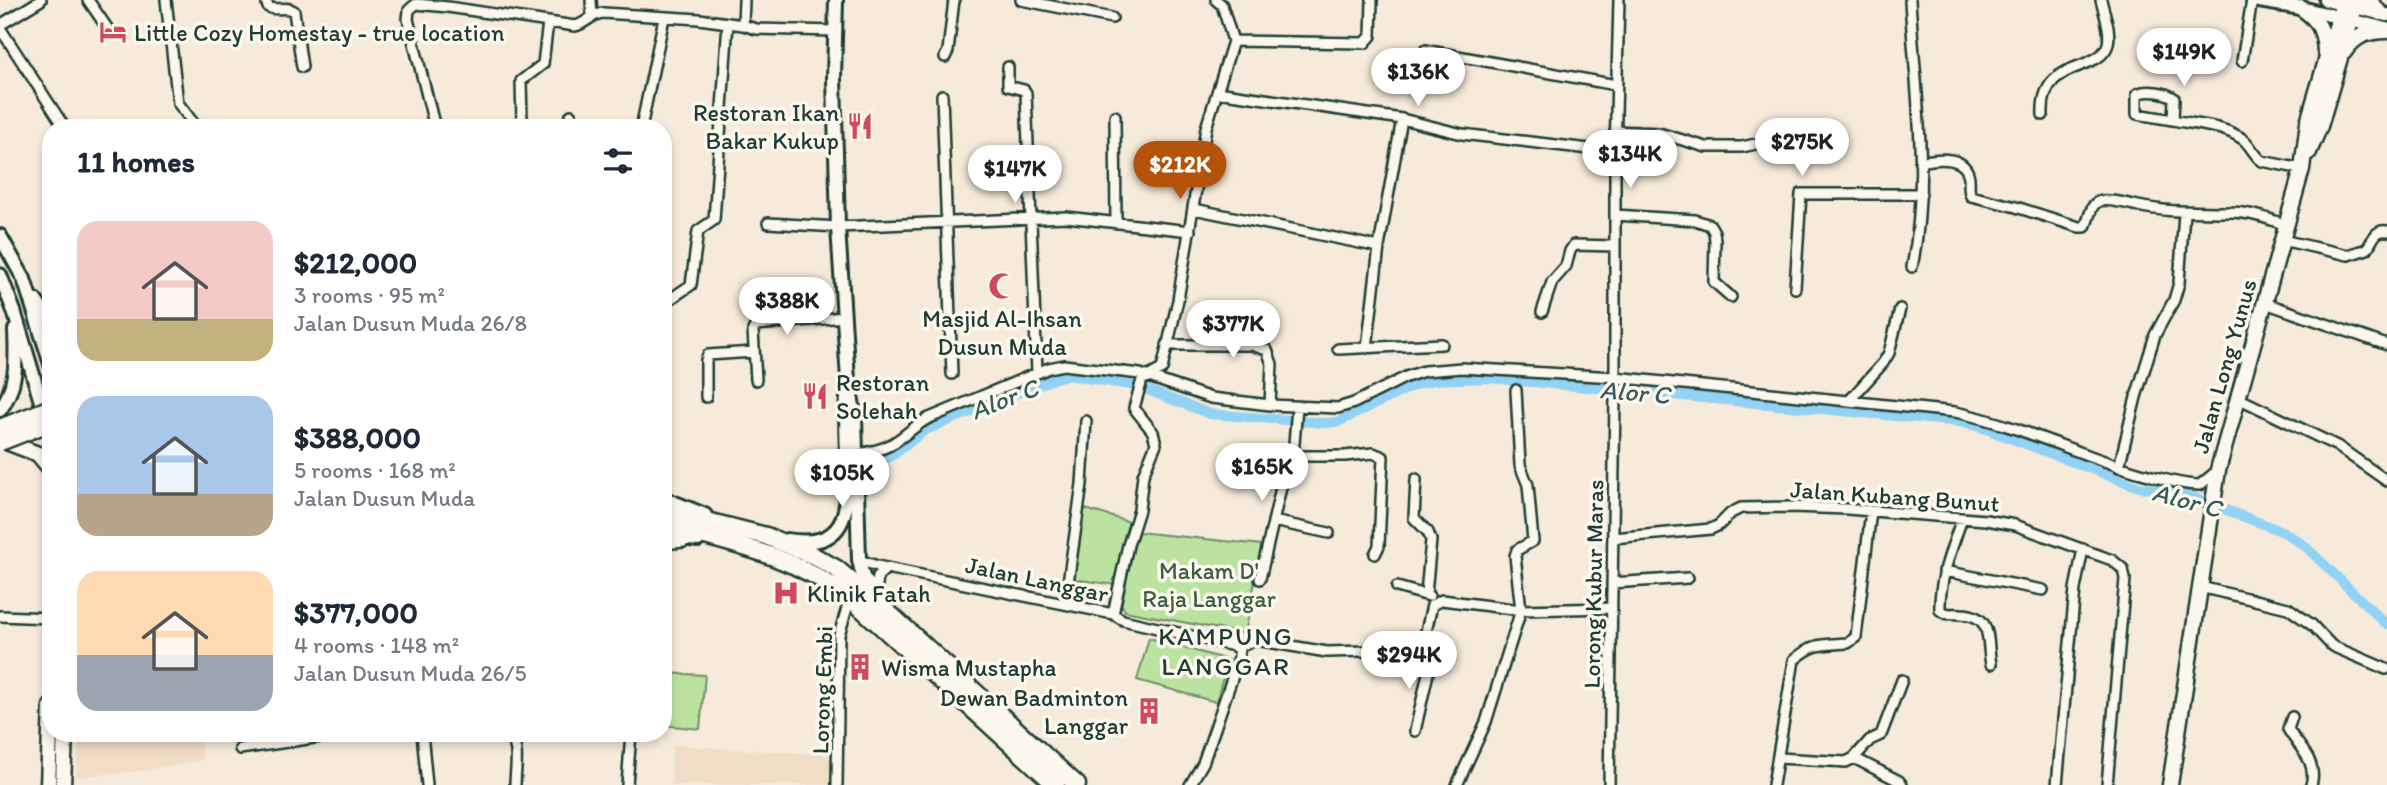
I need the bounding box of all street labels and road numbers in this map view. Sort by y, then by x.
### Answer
street label: Jalan Long Yunus [2185,276,2263,456]
street label: Jalan Kubang Bunut [1789,474,2001,518]
street label: Lorong Kubur Maras [1577,479,1609,689]
street label: Jalan Langgar [963,550,1111,608]
street label: Lorong Embi [805,625,839,755]

